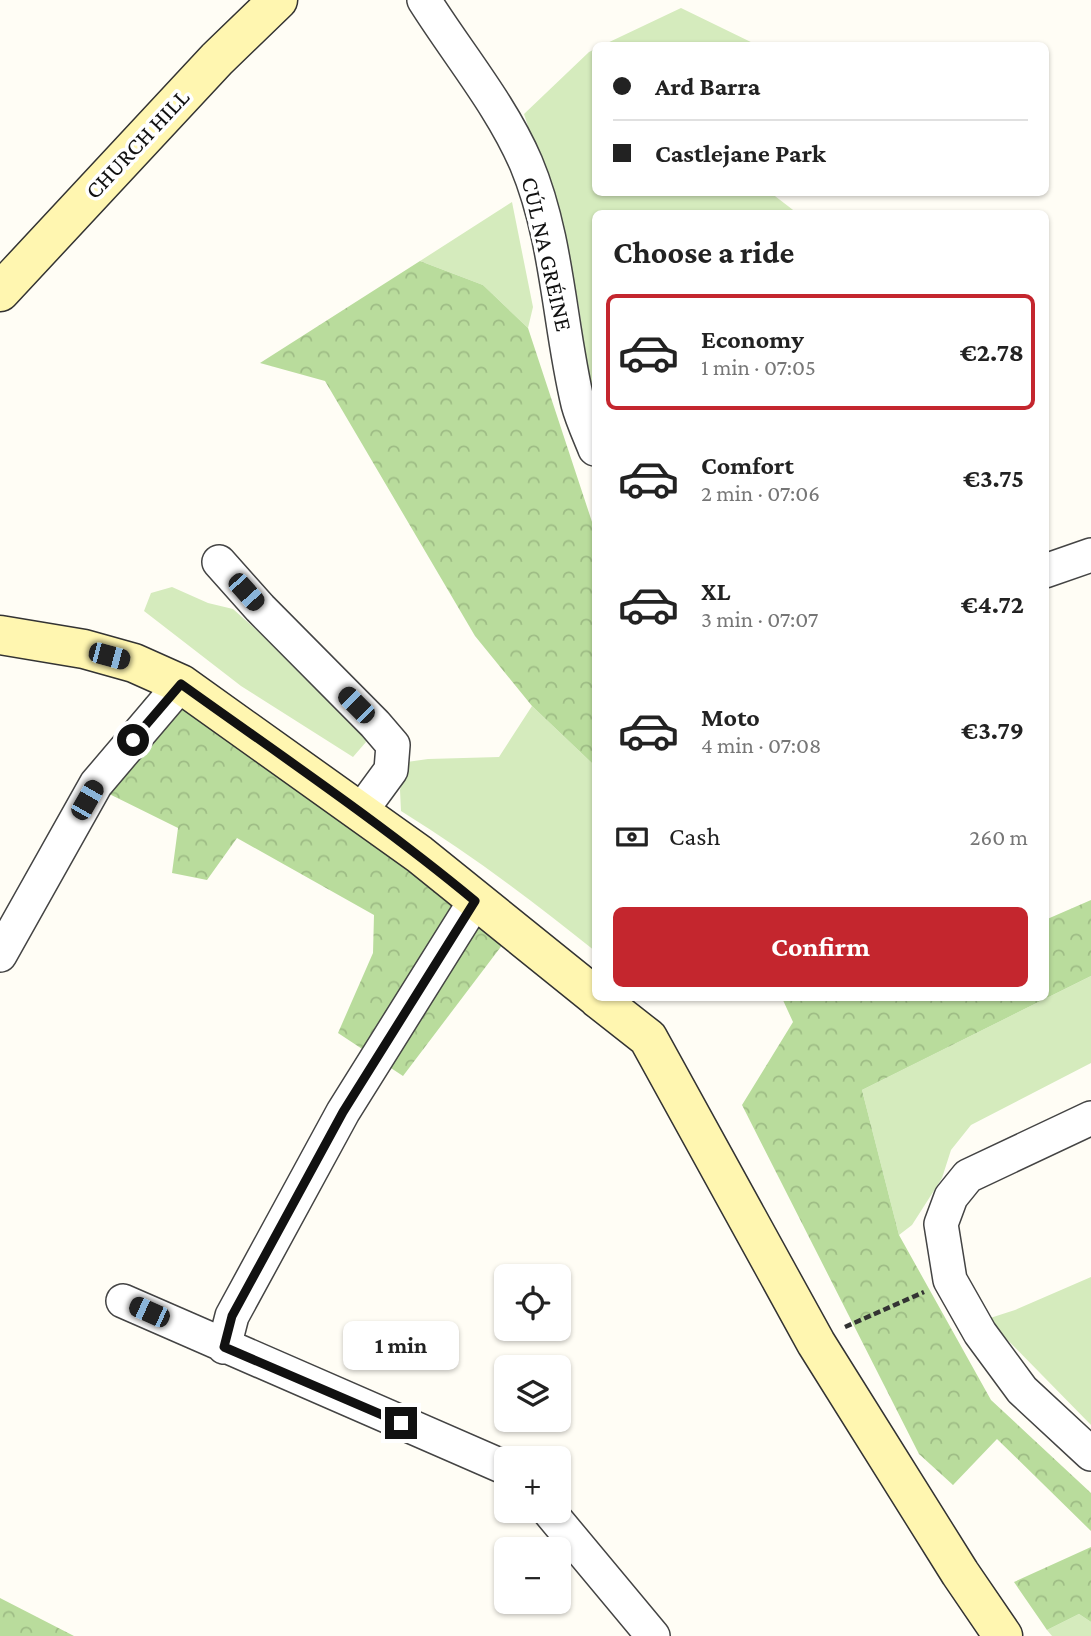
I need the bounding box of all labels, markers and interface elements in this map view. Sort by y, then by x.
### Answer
text: Ard Barra [655,72,760,101]
street label: CHURCH HILL [79,83,194,204]
text: Castlejane Park [655,139,826,168]
street label: CÚL NA GRÉINE [517,174,578,334]
text: Choose a ride [613,234,794,270]
icon: car [617,321,680,384]
text: Economy [701,325,804,354]
text: €2.78 [960,338,1024,367]
text: 1 min · 07:05 [701,354,816,380]
icon: car [617,447,680,510]
text: Comfort [701,451,794,480]
text: €3.75 [963,464,1024,493]
text: 2 min · 07:06 [701,480,820,506]
car [225,569,268,615]
icon: car [617,573,680,636]
text: XL [701,577,730,606]
text: €4.72 [961,590,1024,619]
text: 3 min · 07:07 [701,606,818,632]
car [86,640,133,672]
car [334,683,379,727]
icon: car [617,699,680,762]
text: Moto [701,703,760,732]
text: €3.79 [961,716,1024,745]
route start [117,724,149,756]
text: 4 min · 07:08 [701,732,821,758]
car [68,777,107,823]
icon: cash [613,818,651,856]
text: Cash [669,822,720,851]
text: 260 m [970,824,1028,850]
button: Confirm [613,907,1028,987]
map controls [494,1264,571,1614]
button: locate [494,1264,571,1341]
car [126,1294,173,1330]
callout: 1 min [343,1322,459,1370]
text: 1 min [375,1332,427,1358]
button: layers [494,1355,571,1432]
route end [385,1407,417,1439]
button: + [494,1446,571,1523]
button: − [494,1537,571,1614]

